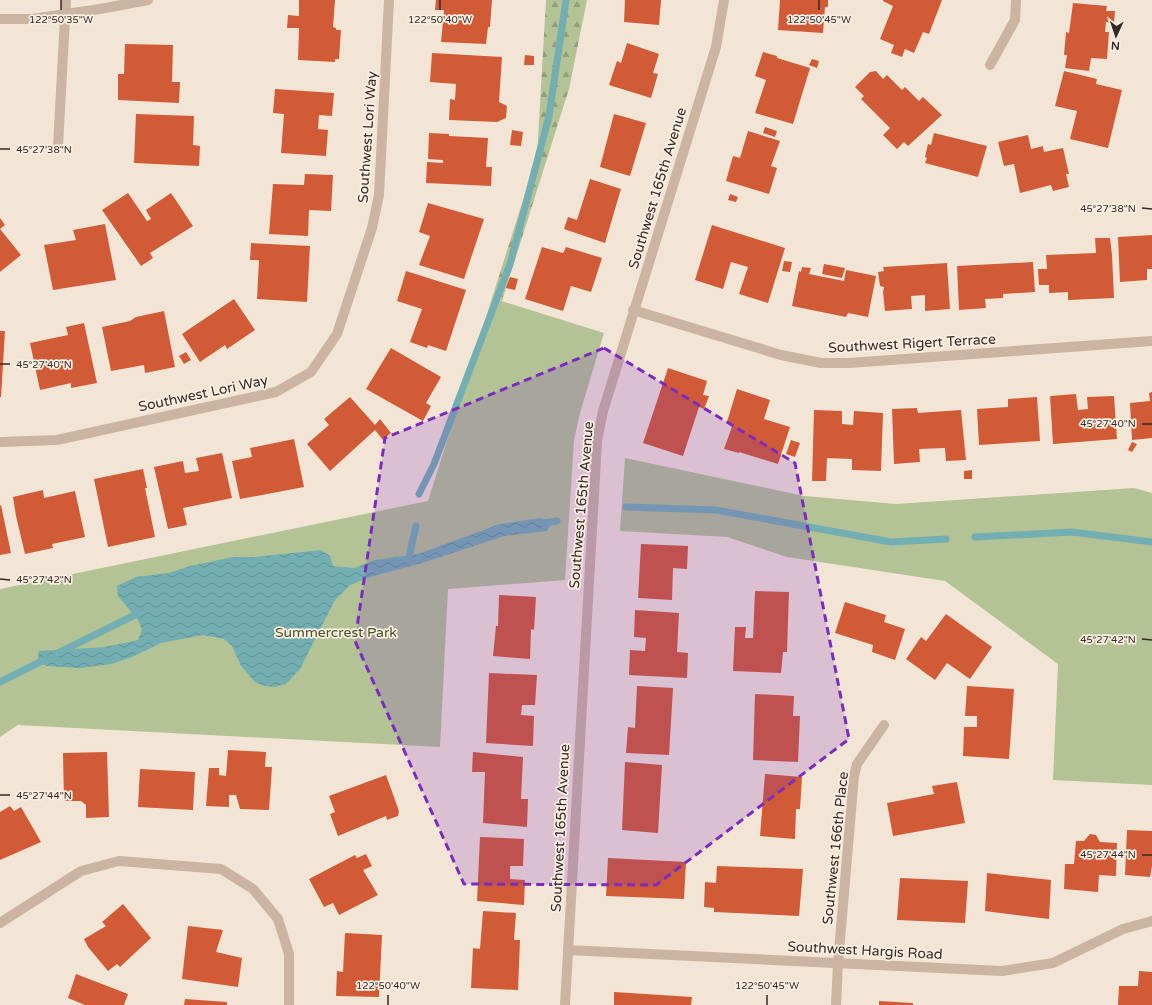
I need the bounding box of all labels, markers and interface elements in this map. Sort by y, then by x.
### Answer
text: 122°50'35"W [29,14,93,26]
text: 122°50'40"W [408,14,472,26]
text: 122°50'45"W [787,14,851,26]
north arrow [1096,16,1136,56]
text: N [1111,39,1120,52]
street label: Southwest Lori Way [354,70,381,203]
street label: Southwest 165th Avenue [625,105,690,271]
text: 45°27'38"N [16,144,72,156]
text: 45°27'38"N [1080,203,1136,215]
street label: Southwest Rigert Terrace [828,331,996,356]
text: 45°27'40"N [16,359,72,371]
street label: Southwest Lori Way [137,371,270,416]
text: 45°27'40"N [1080,418,1136,430]
street label: Southwest 165th Avenue [566,421,597,589]
text: 45°27'42"N [16,574,72,586]
park label: Summercrest Park [275,624,397,641]
text: 45°27'42"N [1080,634,1136,646]
street label: Southwest 165th Avenue [548,744,573,912]
street label: Southwest 166th Place [819,771,852,925]
text: 45°27'44"N [16,790,72,802]
text: 45°27'44"N [1080,849,1136,861]
street label: Southwest Hargis Road [787,938,943,963]
text: 122°50'40"W [356,980,420,992]
text: 122°50'45"W [735,980,799,992]

